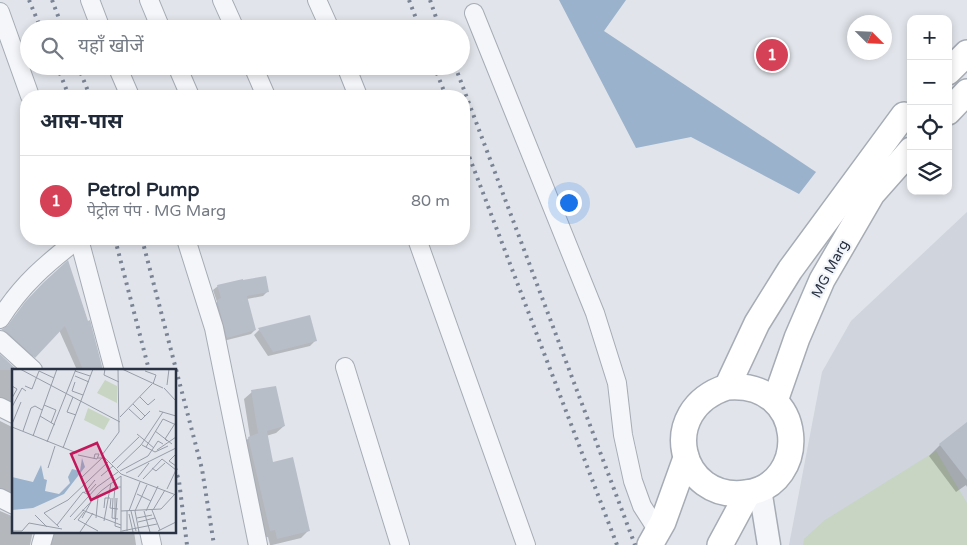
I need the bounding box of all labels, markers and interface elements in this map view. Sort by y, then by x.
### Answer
north arrow [847,15,892,60]
map controls [907,15,952,195]
button: + [907,15,952,60]
search box [20,20,470,75]
icon: search [38,34,66,62]
text: यहाँ खोजें [78,35,144,57]
pin: 1 [756,36,788,74]
button: − [907,60,952,105]
button: locate [907,105,952,150]
text: आस-पास [40,109,123,134]
button: layers [907,150,952,195]
text: Petrol Pump [87,179,199,201]
your location [556,190,582,216]
text: 1 [51,191,61,211]
text: 80 m [411,191,450,211]
text: पेट्रोल पंप · MG Marg [87,201,226,221]
street label: MG Marg [808,237,852,301]
inset map [12,369,176,532]

